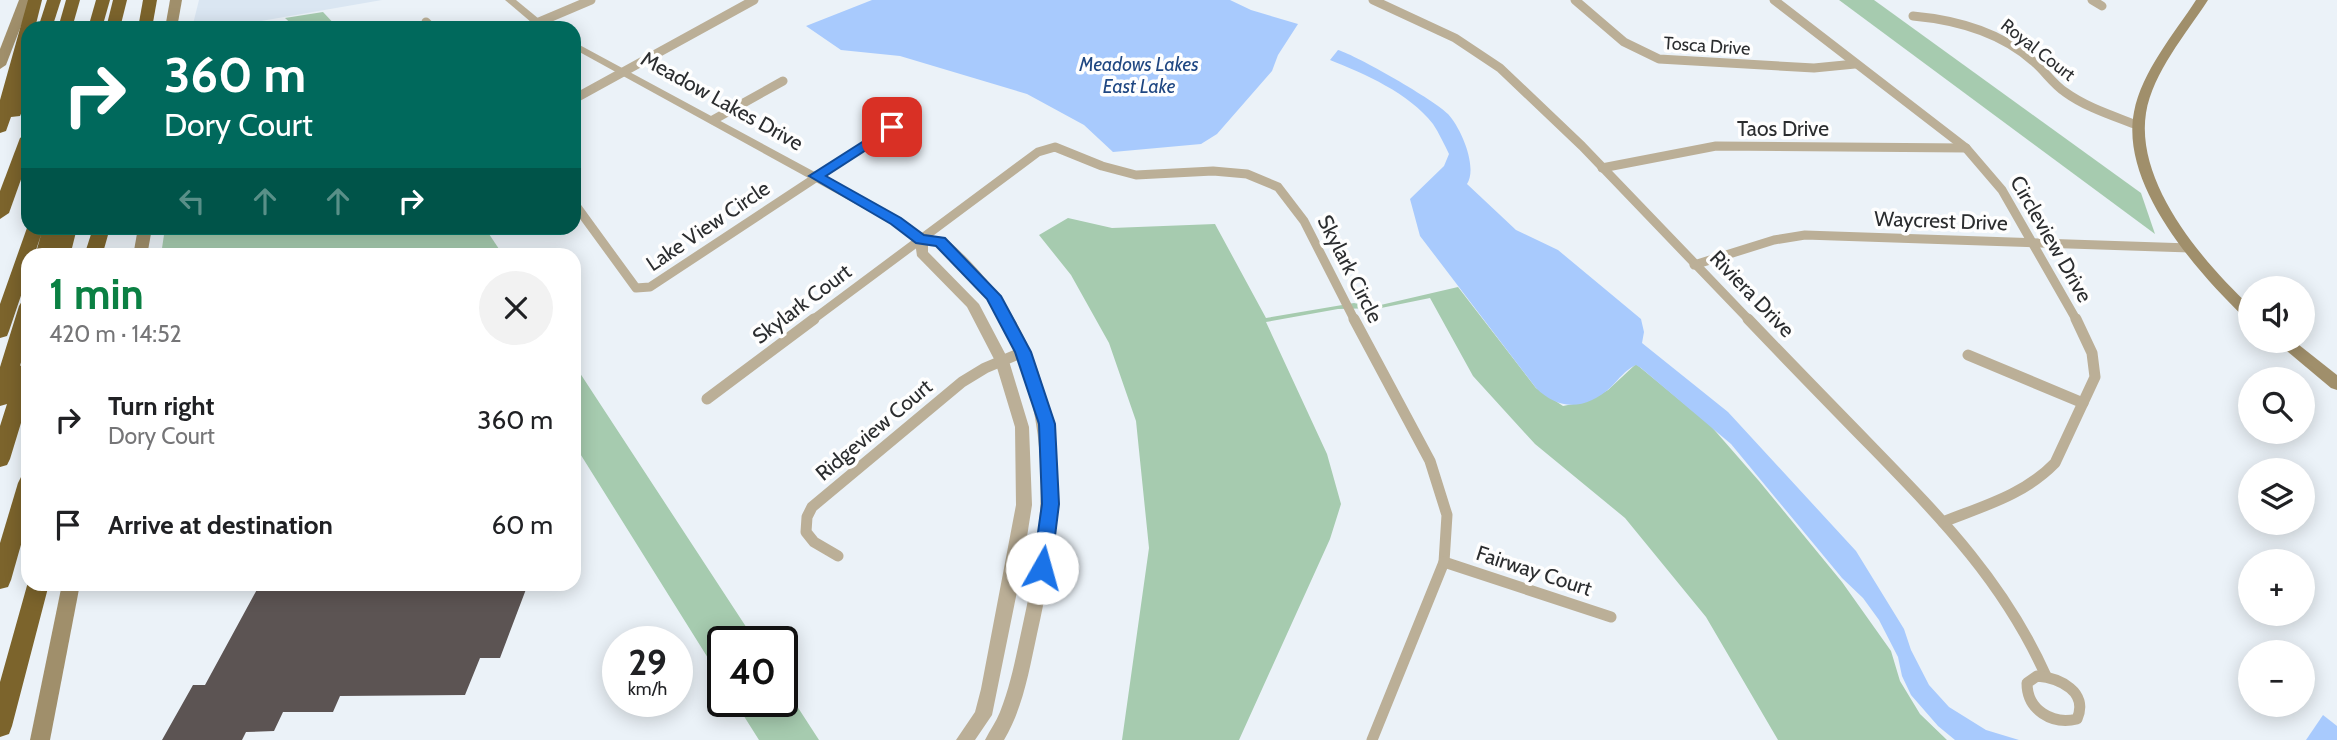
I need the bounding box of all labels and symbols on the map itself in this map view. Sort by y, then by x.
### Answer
street label: Royal Court [1997,14,2079,86]
street label: Tosca Drive [1663,32,1751,60]
street label: Meadow Lakes Drive [637,46,808,156]
water label: Meadows Lakes East Lake [1078,53,1199,98]
pin [862,97,922,157]
street label: Taos Drive [1737,116,1829,141]
street label: Circleview Drive [2005,171,2098,307]
street label: Lake View Circle [641,175,774,276]
street label: Waycrest Drive [1874,206,2008,235]
street label: Skylark Circle [1313,211,1388,327]
street label: Riviera Drive [1705,245,1800,342]
street label: Skylark Court [748,258,856,349]
street label: Ridgeview Court [810,374,937,486]
position arrow [1005,531,1079,605]
street label: Fairway Court [1473,540,1595,601]
speed limit sign: 40 [707,626,798,717]

